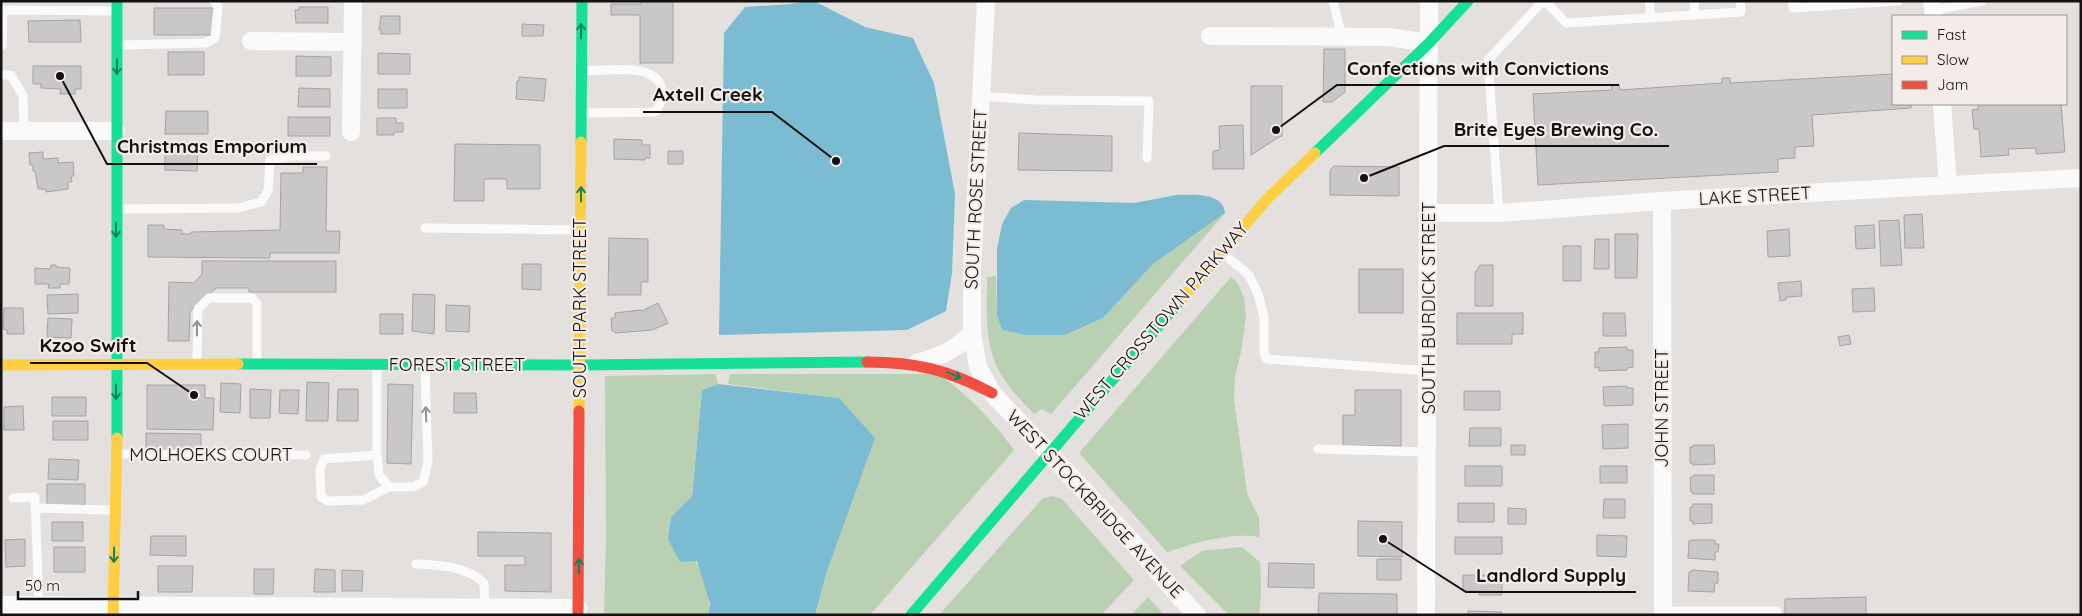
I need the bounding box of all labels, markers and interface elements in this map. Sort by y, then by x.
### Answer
legend [1892,15,2067,105]
one-way arrow [576,23,586,40]
text: Fast [1937,25,1966,44]
text: Slow [1937,50,1969,69]
callout: Confections with Convictions [1337,51,1619,85]
text: Confections with Convictions [1347,56,1609,80]
one-way arrow [112,59,122,75]
text: Jam [1937,75,1968,94]
callout: Axtell Creek [643,78,772,112]
text: Axtell Creek [653,82,763,106]
street label: SOUTH ROSE STREET [959,108,992,290]
callout: Brite Eyes Brewing Co. [1444,112,1669,146]
text: Brite Eyes Brewing Co. [1454,117,1658,141]
callout: Christmas Emporium [107,130,317,164]
text: Christmas Emporium [117,134,307,158]
street label: LAKE STREET [1698,181,1812,210]
one-way arrow [576,186,586,202]
street label: SOUTH BURDICK STREET [1417,202,1440,414]
street label: WEST CROSSTOWN PARKWAY [1068,217,1253,424]
street label: SOUTH PARK STREET [568,218,591,398]
one-way arrow [111,222,121,238]
one-way arrow [193,321,202,337]
callout: Kzoo Swift [30,329,147,363]
text: Kzoo Swift [39,333,137,357]
street label: JOHN STREET [1650,348,1673,468]
street label: FOREST STREET [389,353,525,376]
one-way arrow [946,370,961,380]
one-way arrow [111,384,121,400]
street label: WEST STOCKBRIDGE AVENUE [1002,405,1189,603]
one-way arrow [422,406,431,422]
street label: MOLHOEKS COURT [129,443,293,466]
one-way arrow [109,546,119,563]
one-way arrow [574,558,584,574]
callout: Landlord Supply [1466,558,1636,592]
text: Landlord Supply [1476,563,1626,587]
scale bar [18,568,138,600]
text: 50 m [25,576,60,595]

